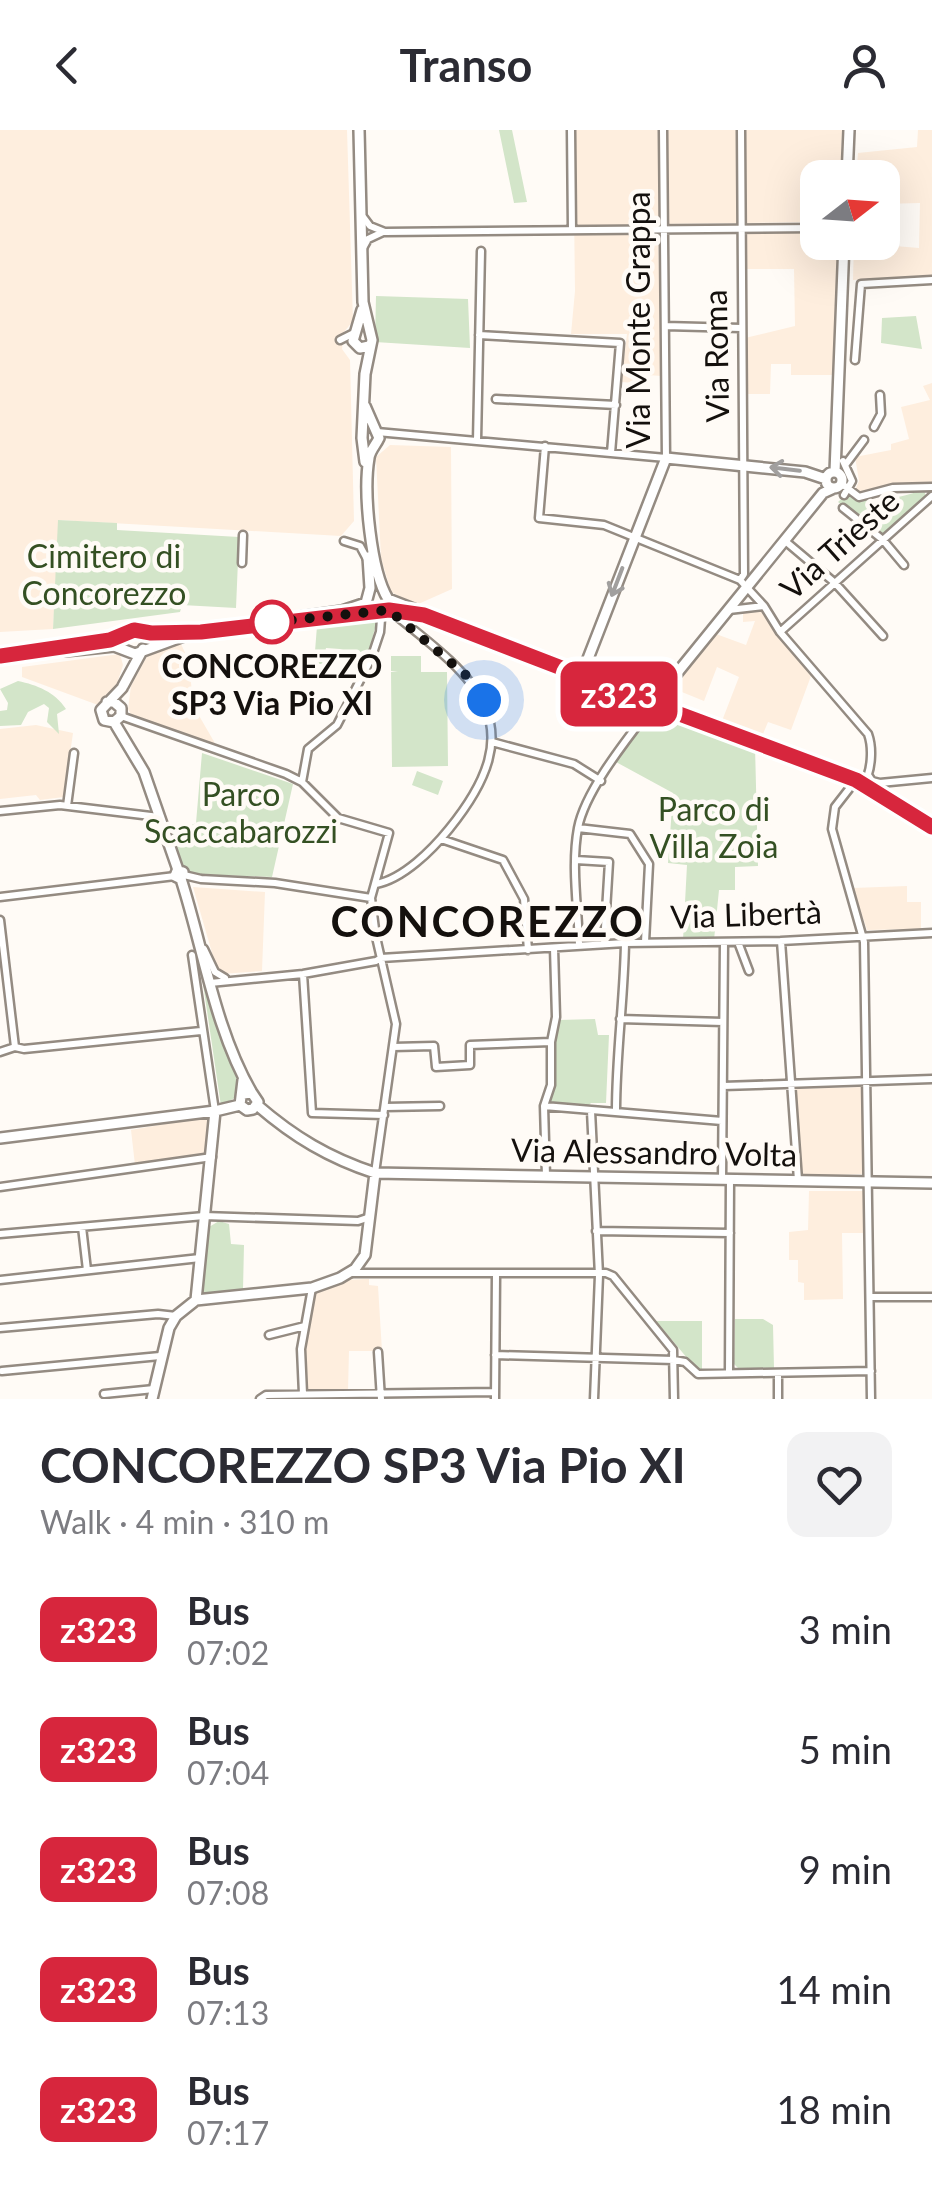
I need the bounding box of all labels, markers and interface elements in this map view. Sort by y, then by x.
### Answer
icon: back [40,38,95,93]
text: Transo [400,38,532,92]
icon: person [837,38,892,93]
north arrow [800,160,900,260]
map controls [800,160,900,260]
street label: Via Monte Grappa [618,191,657,449]
street label: Via Roma [695,289,736,423]
one-way arrow [769,459,802,478]
street label: Via Trieste [772,480,906,607]
park label: Cimitero di Concorezzo [22,536,186,612]
one-way arrow [607,566,625,596]
marker: CONCOREZZO SP3 Via Pio XI [251,601,293,643]
place label: CONCOREZZO SP3 Via Pio XI [162,646,382,722]
line badge: z323 [549,662,689,726]
text: z323 [581,673,657,715]
your location [459,675,509,725]
park label: Parco Scaccabarozzi [144,774,338,850]
park label: Parco di Villa Zoia [650,789,778,865]
street label: Via Libertà [670,891,822,936]
district label: CONCOREZZO [331,896,645,946]
street label: Via Alessandro Volta [511,1130,798,1173]
button: heart [787,1432,892,1537]
text: CONCOREZZO SP3 Via Pio XI [40,1436,686,1493]
text: Walk · 4 min · 310 m [40,1502,329,1541]
text: Bus [187,1587,250,1633]
text: 3 min [799,1606,892,1652]
text: z323 [60,1608,137,1650]
text: 07:02 [187,1633,269,1672]
text: Bus [187,1707,250,1753]
text: 5 min [799,1726,892,1772]
text: z323 [60,1728,137,1770]
text: 07:04 [187,1753,269,1792]
text: Bus [187,1827,250,1873]
text: 9 min [799,1846,892,1892]
text: z323 [60,1848,137,1890]
text: 07:08 [187,1873,269,1912]
text: Bus [187,1947,250,1993]
text: 14 min [777,1966,892,2012]
text: z323 [60,1968,137,2010]
text: 07:13 [187,1993,269,2032]
text: Bus [187,2067,250,2113]
text: 18 min [777,2086,892,2132]
text: z323 [60,2088,137,2130]
text: 07:17 [187,2113,269,2152]

